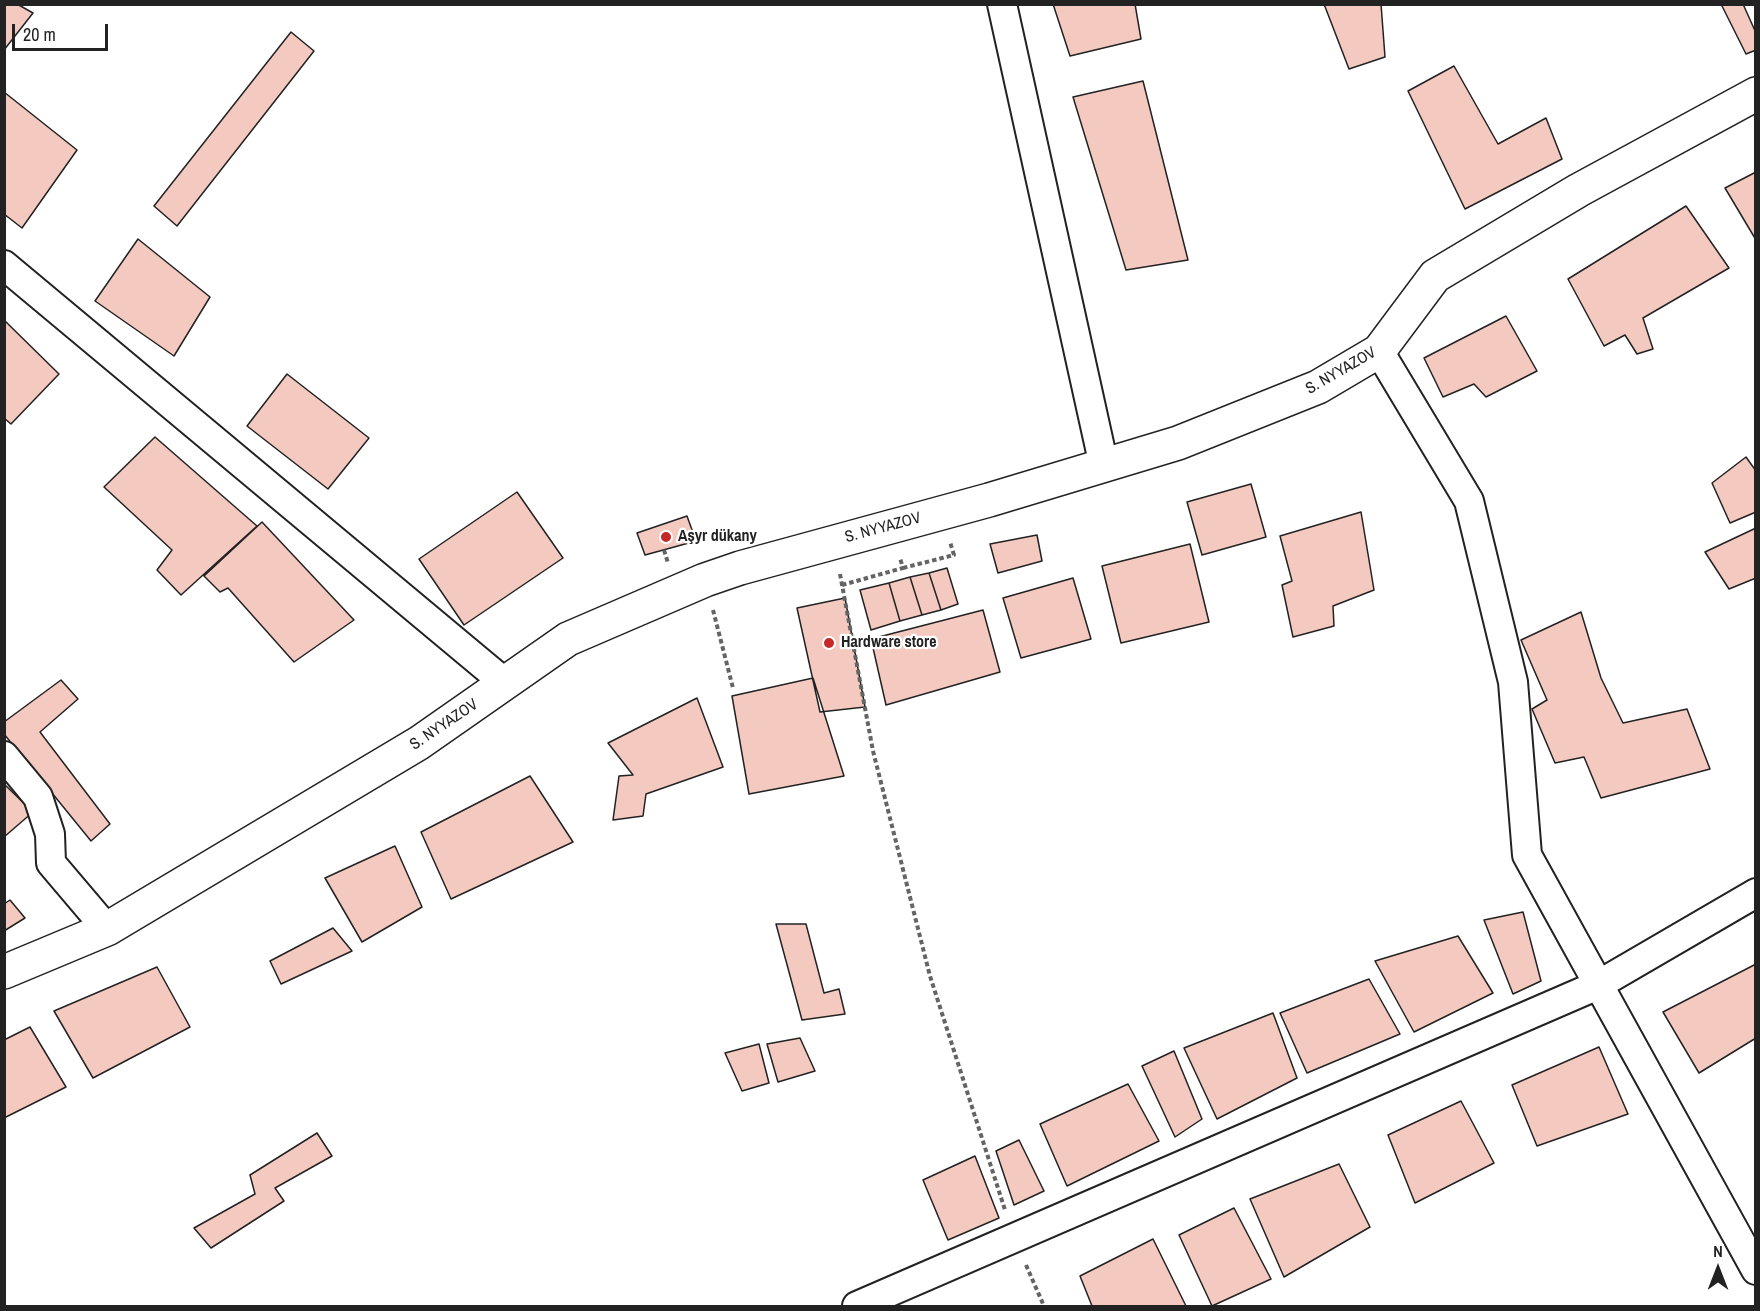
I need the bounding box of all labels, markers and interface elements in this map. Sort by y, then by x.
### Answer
scale bar [15,12,111,50]
text: 20 m [23,22,56,47]
street label: S. NYYAZOV [1303,343,1379,399]
street label: S. NYYAZOV [843,509,923,547]
place label: Aşyr dükany [678,527,757,547]
marker: Aşyr dükany [659,530,673,544]
place label: Hardware store [841,633,937,653]
marker: Hardware store [822,636,836,650]
street label: S. NYYAZOV [406,695,482,755]
north arrow [1688,1239,1748,1299]
text: N [1713,1240,1723,1262]

